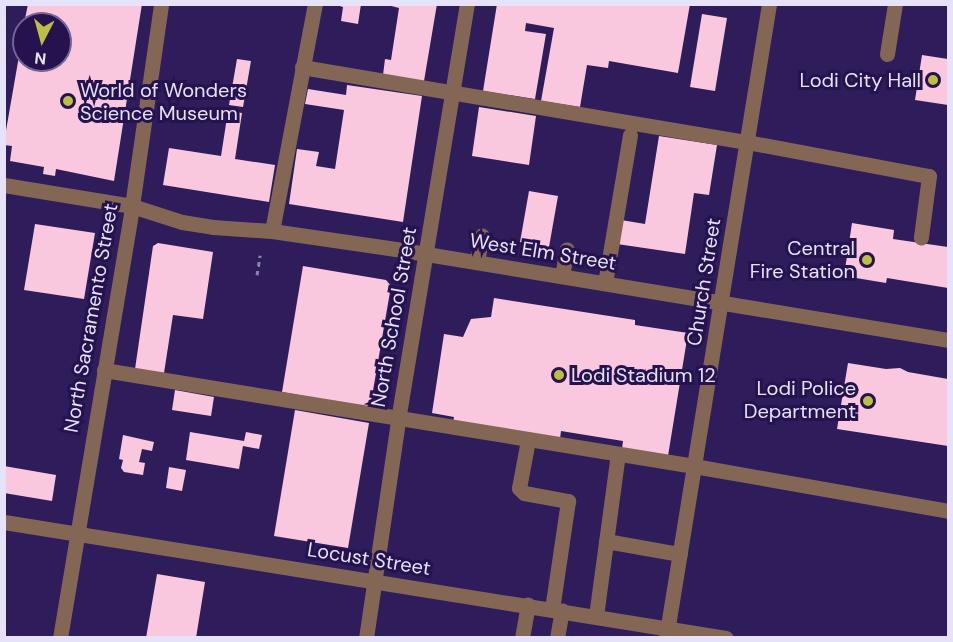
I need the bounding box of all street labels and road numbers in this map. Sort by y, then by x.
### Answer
street label: North Sacramento Street [59,202,123,434]
street label: Church Street [682,216,726,348]
street label: North School Street [366,225,422,409]
street label: West Elm Street [468,229,618,275]
street label: Locust Street [306,537,432,581]

